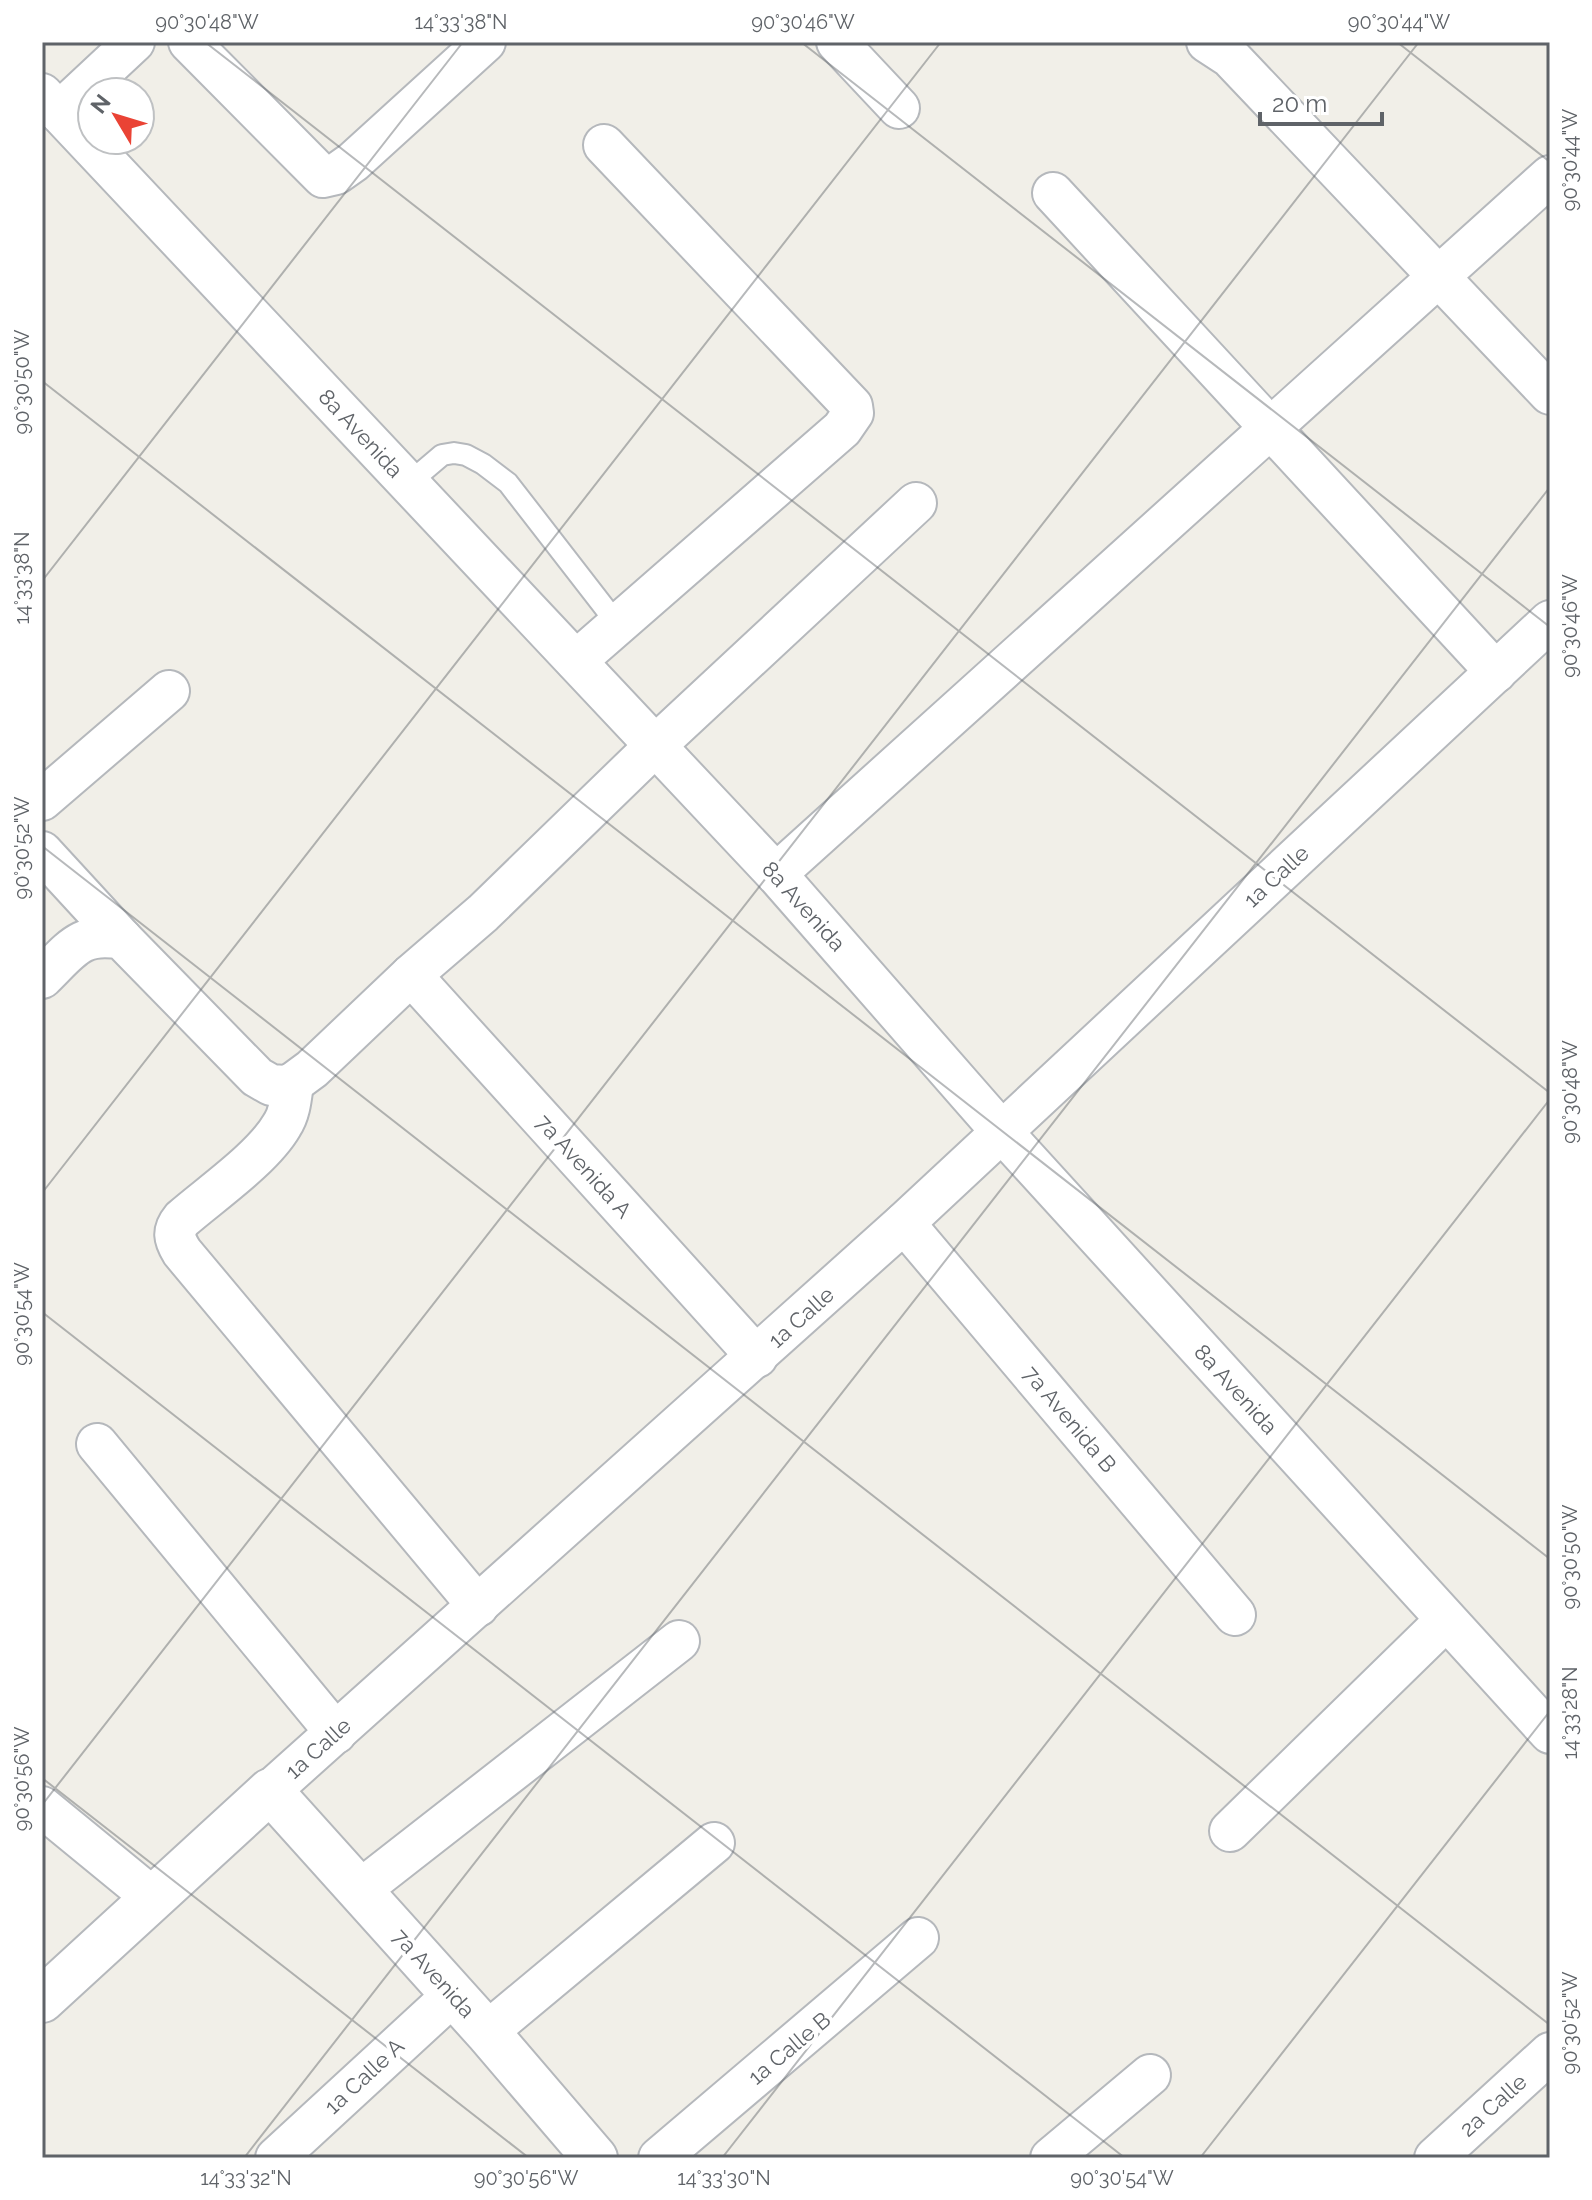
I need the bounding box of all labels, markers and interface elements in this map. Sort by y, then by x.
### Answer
text: 90°30'48"W [155,10,259,34]
text: 14°33'38"N [414,10,508,34]
text: 90°30'46"W [751,10,855,34]
text: 90°30'44"W [1348,10,1450,34]
north arrow [76,76,156,156]
scale bar [1260,76,1382,126]
text: N [85,89,116,118]
text: 20 m [1272,89,1327,118]
text: 90°30'44"W [1558,109,1582,211]
text: 90°30'50"W [10,330,34,434]
street label: 8a Avenida [313,383,409,483]
text: 14°33'38"N [10,531,34,625]
text: 90°30'46"W [1558,574,1582,678]
text: 90°30'52"W [10,796,34,900]
street label: 1a Calle [1238,840,1314,912]
street label: 8a Avenida [757,856,851,956]
text: 90°30'48"W [1558,1040,1582,1144]
street label: 7a Avenida A [531,1109,637,1223]
text: 90°30'54"W [10,1262,34,1366]
street label: 1a Calle [763,1281,839,1353]
street label: 8a Avenida [1189,1339,1283,1439]
street label: 7a Avenida B [1018,1361,1122,1477]
text: 90°30'50"W [1558,1505,1582,1609]
text: 14°33'28"N [1558,1667,1582,1759]
street label: 1a Calle [280,1712,356,1784]
text: 90°30'56"W [10,1727,34,1831]
street label: 7a Avenida [387,1923,481,2023]
text: 90°30'52"W [1558,1971,1582,2075]
street label: 1a Calle B [743,2006,835,2090]
street label: 1a Calle A [319,2033,409,2119]
street label: 2a Calle [1454,2068,1532,2142]
text: 14°33'32"N [200,2166,292,2190]
text: 90°30'56"W [474,2166,578,2190]
text: 14°33'30"N [677,2166,771,2190]
text: 90°30'54"W [1070,2166,1174,2190]

